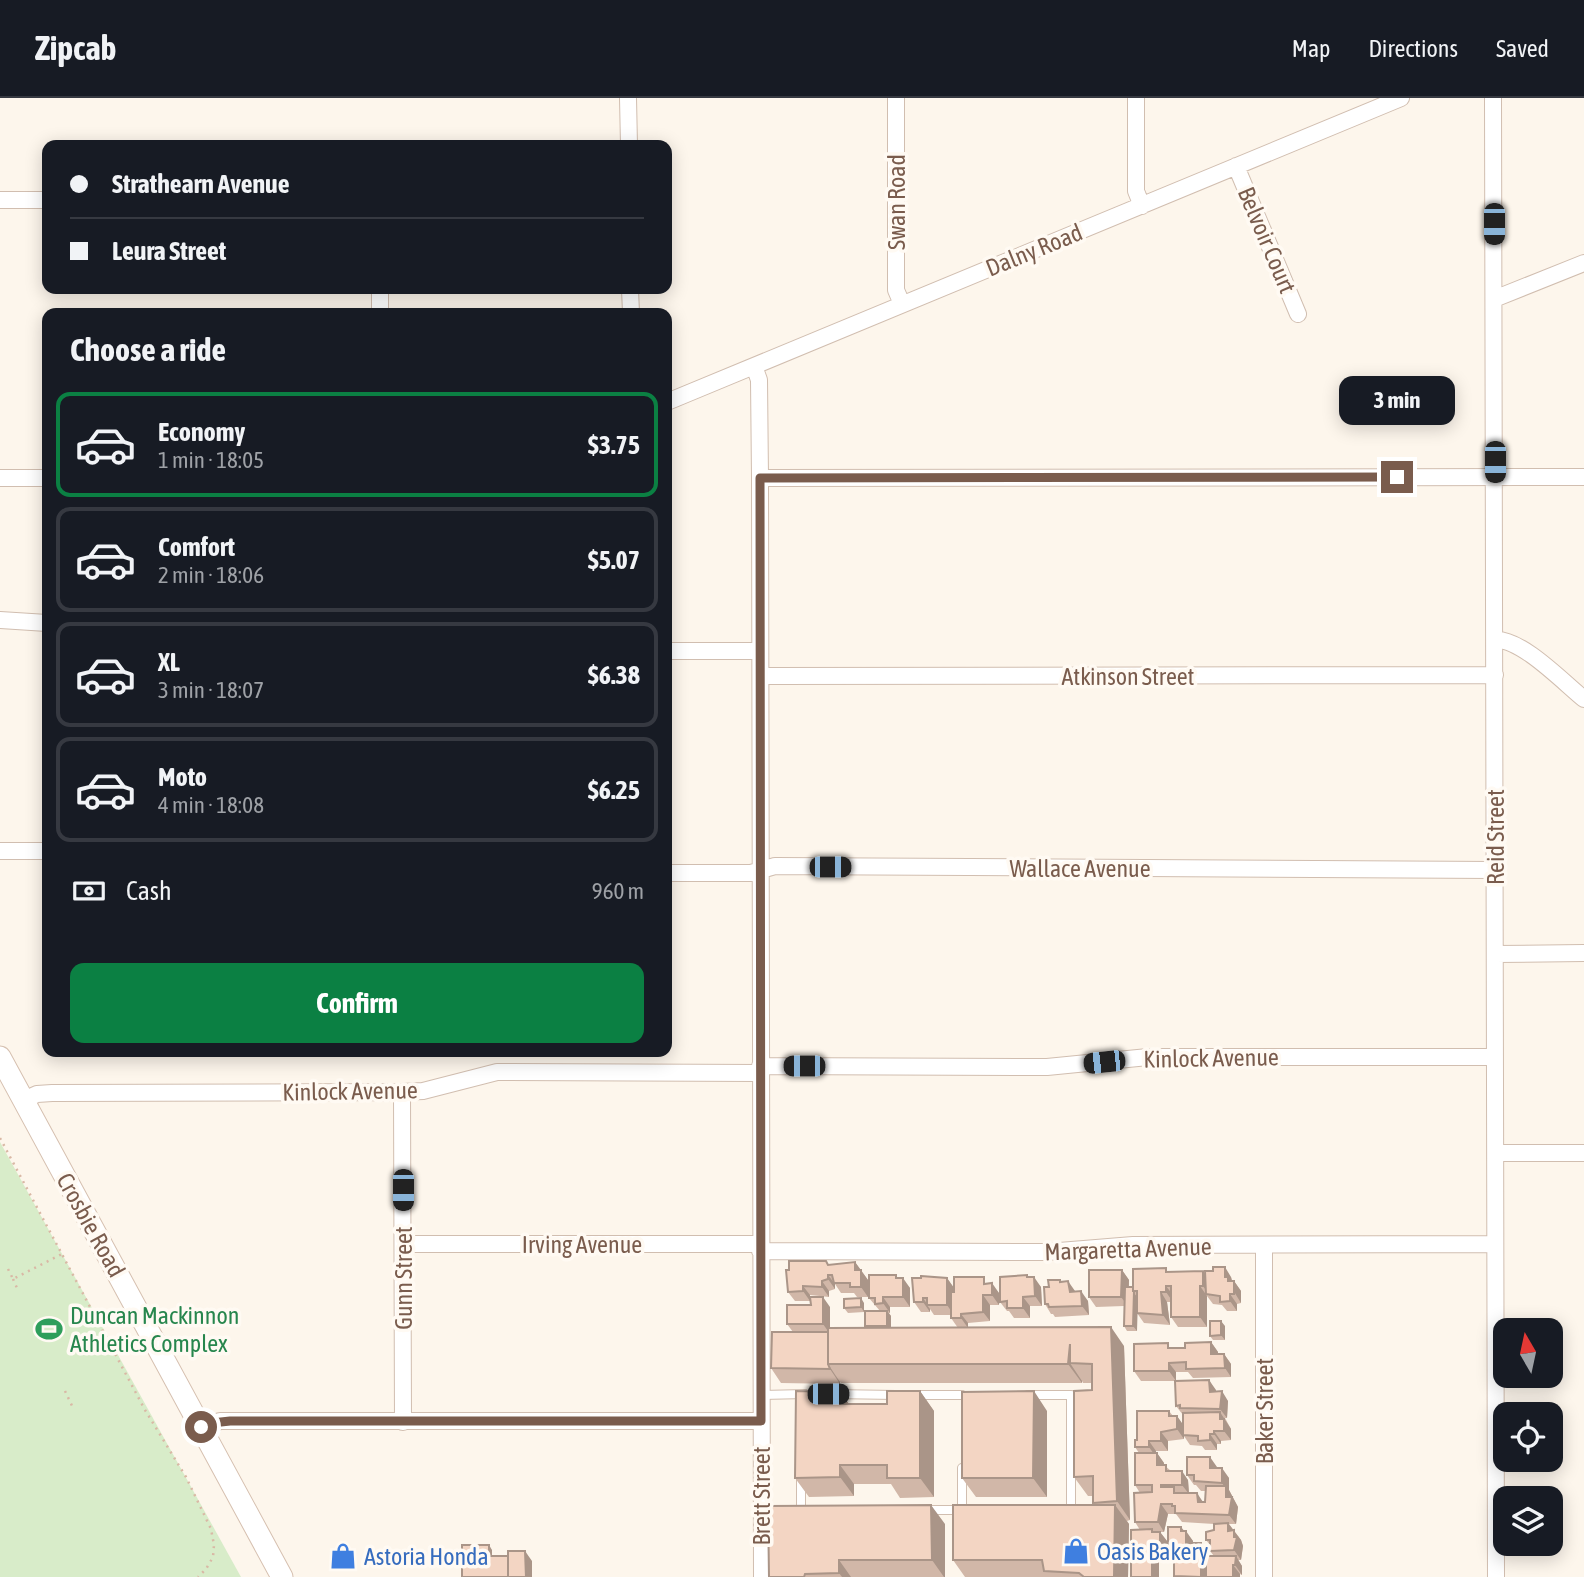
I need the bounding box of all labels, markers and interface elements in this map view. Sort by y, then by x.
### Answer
text: Zipcab [35,29,116,67]
text: Map [1292,35,1330,62]
text: Directions [1368,35,1458,62]
text: Saved [1496,35,1549,62]
street label: Swan Road [883,154,910,250]
text: Strathearn Avenue [112,169,289,199]
street label: Belvoir Court [1233,183,1301,297]
car [1484,203,1505,245]
street label: Dalny Road [982,218,1086,282]
text: Leura Street [112,236,226,266]
text: Choose a ride [70,331,226,368]
callout: 3 min [1339,376,1455,424]
text: 3 min [1374,387,1420,413]
icon: car [74,413,137,476]
text: Economy [158,417,245,447]
text: $3.75 [588,430,640,460]
car [1485,441,1506,483]
text: 1 min · 18:05 [158,447,264,473]
route end [1381,461,1413,493]
icon: car [74,528,137,591]
text: Comfort [158,532,235,562]
text: $5.07 [588,545,640,575]
text: 2 min · 18:06 [158,562,264,588]
icon: car [74,643,137,706]
text: XL [158,647,180,677]
text: $6.38 [588,660,640,690]
street label: Atkinson Street [1061,663,1195,690]
text: 3 min · 18:07 [158,677,264,703]
icon: car [74,758,137,821]
text: Moto [158,762,207,792]
text: $6.25 [588,775,640,805]
street label: Reid Street [1482,789,1509,885]
text: 4 min · 18:08 [158,792,264,818]
street label: Wallace Avenue [1009,855,1151,882]
car [810,857,852,878]
icon: cash [70,872,108,910]
text: Cash [126,876,172,906]
text: 960 m [592,878,644,904]
button: Confirm [70,963,644,1043]
street label: Kinlock Avenue [1143,1043,1279,1073]
car [1083,1049,1126,1075]
car [784,1056,826,1077]
street label: Kinlock Avenue [282,1076,418,1106]
street label: Crosbie Road [51,1168,131,1282]
car [393,1169,414,1211]
street label: Gunn Street [390,1226,417,1330]
street label: Irving Avenue [522,1231,642,1258]
street label: Margaretta Avenue [1044,1233,1212,1265]
place label: Duncan Mackinnon Athletics Complex [70,1302,239,1357]
sports icon: Duncan Mackinnon Athletics Complex [34,1314,64,1344]
north arrow [1493,1318,1563,1388]
map controls [1493,1318,1563,1556]
street label: Baker Street [1251,1358,1278,1464]
car [808,1384,850,1405]
button: locate [1493,1402,1563,1472]
route start [185,1411,217,1443]
street label: Brett Street [748,1446,775,1546]
button: layers [1493,1486,1563,1556]
shop icon: Oasis Bakery [1061,1536,1091,1566]
place label: Oasis Bakery [1097,1538,1209,1565]
shop icon: Astoria Honda [328,1541,358,1571]
place label: Astoria Honda [364,1543,489,1570]

